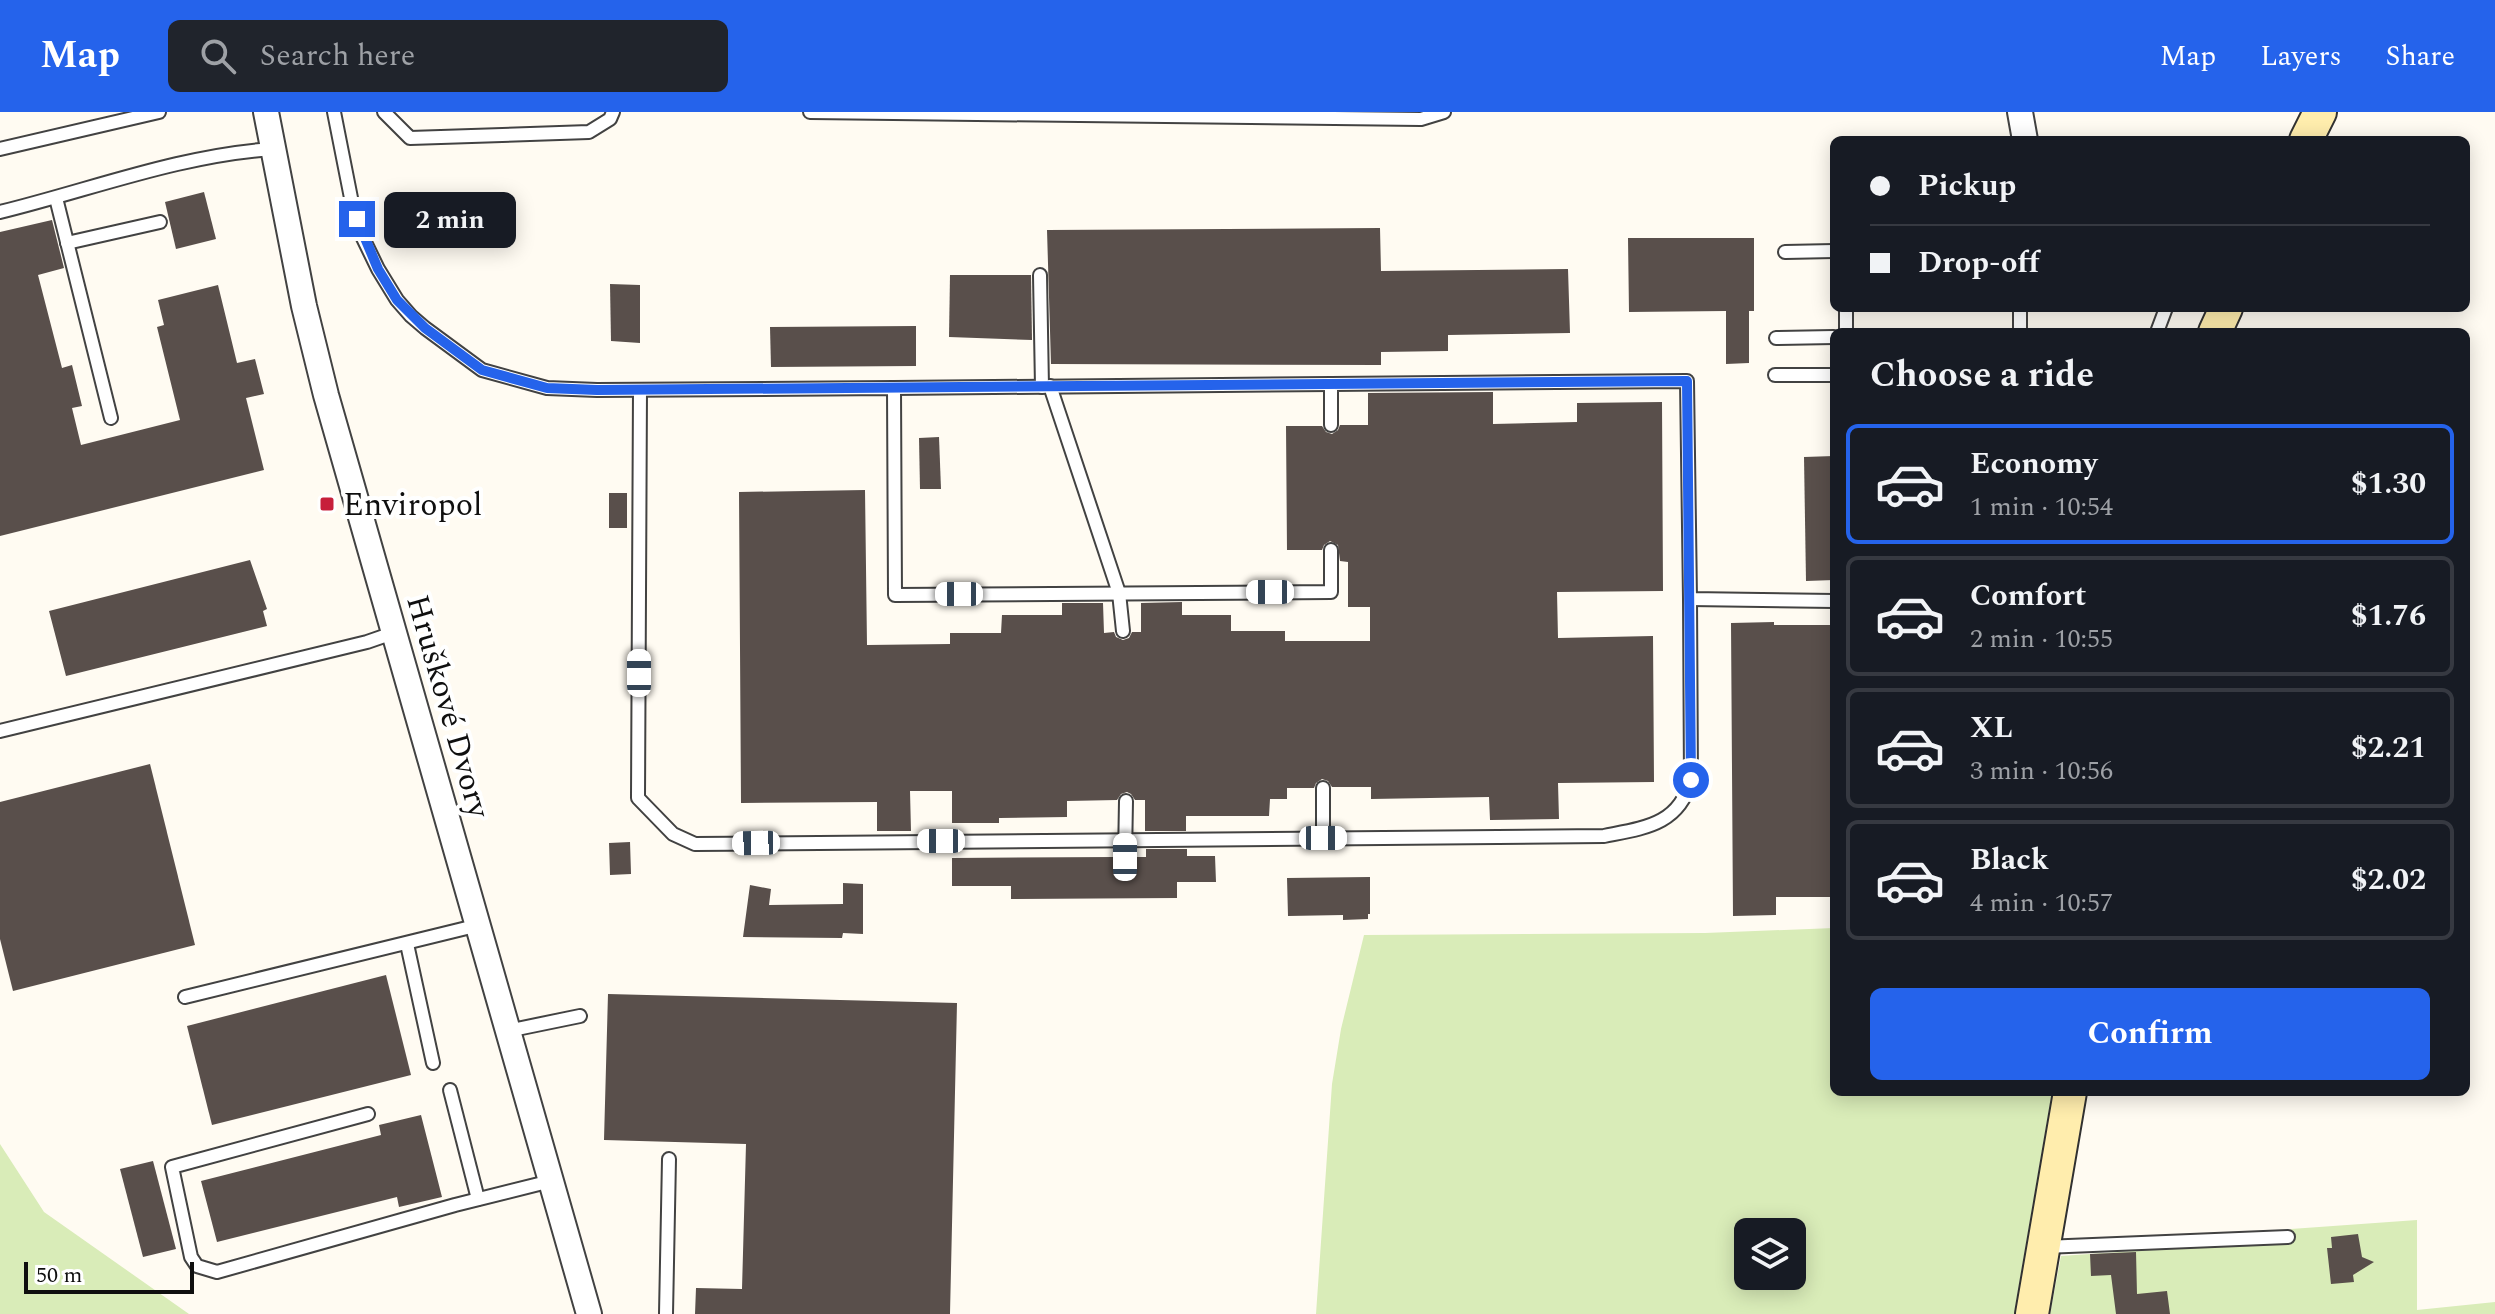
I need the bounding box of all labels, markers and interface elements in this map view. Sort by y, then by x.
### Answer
search box [168,20,728,92]
text: Map [40,27,120,85]
text: Search here [260,33,415,79]
icon: search [196,34,240,78]
text: Map [2160,35,2216,78]
text: Layers [2260,35,2342,78]
text: Share [2386,35,2455,78]
text: Pickup [1918,163,2016,209]
callout: 2 min [385,191,517,247]
text: 2 min [415,200,485,240]
route end [339,201,375,237]
text: Drop-off [1918,240,2039,286]
text: Choose a ride [1870,348,2094,403]
text: Economy [1970,441,2097,487]
icon: car [1874,448,1946,520]
text: $1.30 [2351,461,2426,507]
place label: Enviropol [343,481,483,530]
text: 1 min · 10:54 [1970,487,2113,527]
marker: Enviropol [318,495,336,513]
text: Comfort [1970,573,2086,619]
car [1246,580,1294,604]
icon: car [1874,580,1946,652]
car [935,582,983,606]
street label: Hruškové Dvory [392,589,503,825]
text: $1.76 [2351,593,2426,639]
text: 2 min · 10:55 [1970,619,2113,659]
car [627,649,651,697]
text: XL [1970,705,2013,751]
icon: car [1874,712,1946,784]
text: $2.21 [2351,725,2426,771]
text: 3 min · 10:56 [1970,751,2113,791]
route start [1673,762,1709,798]
car [1299,826,1347,850]
car [917,829,965,853]
car [732,831,780,855]
car [1113,833,1137,881]
text: Black [1970,837,2049,883]
icon: car [1874,844,1946,916]
text: $2.02 [2351,857,2426,903]
text: 4 min · 10:57 [1970,883,2113,923]
button: Confirm [1870,988,2430,1080]
map controls [1734,1218,1806,1290]
button: layers [1734,1218,1806,1290]
scale bar [24,1258,194,1294]
text: 50 m [36,1259,82,1292]

